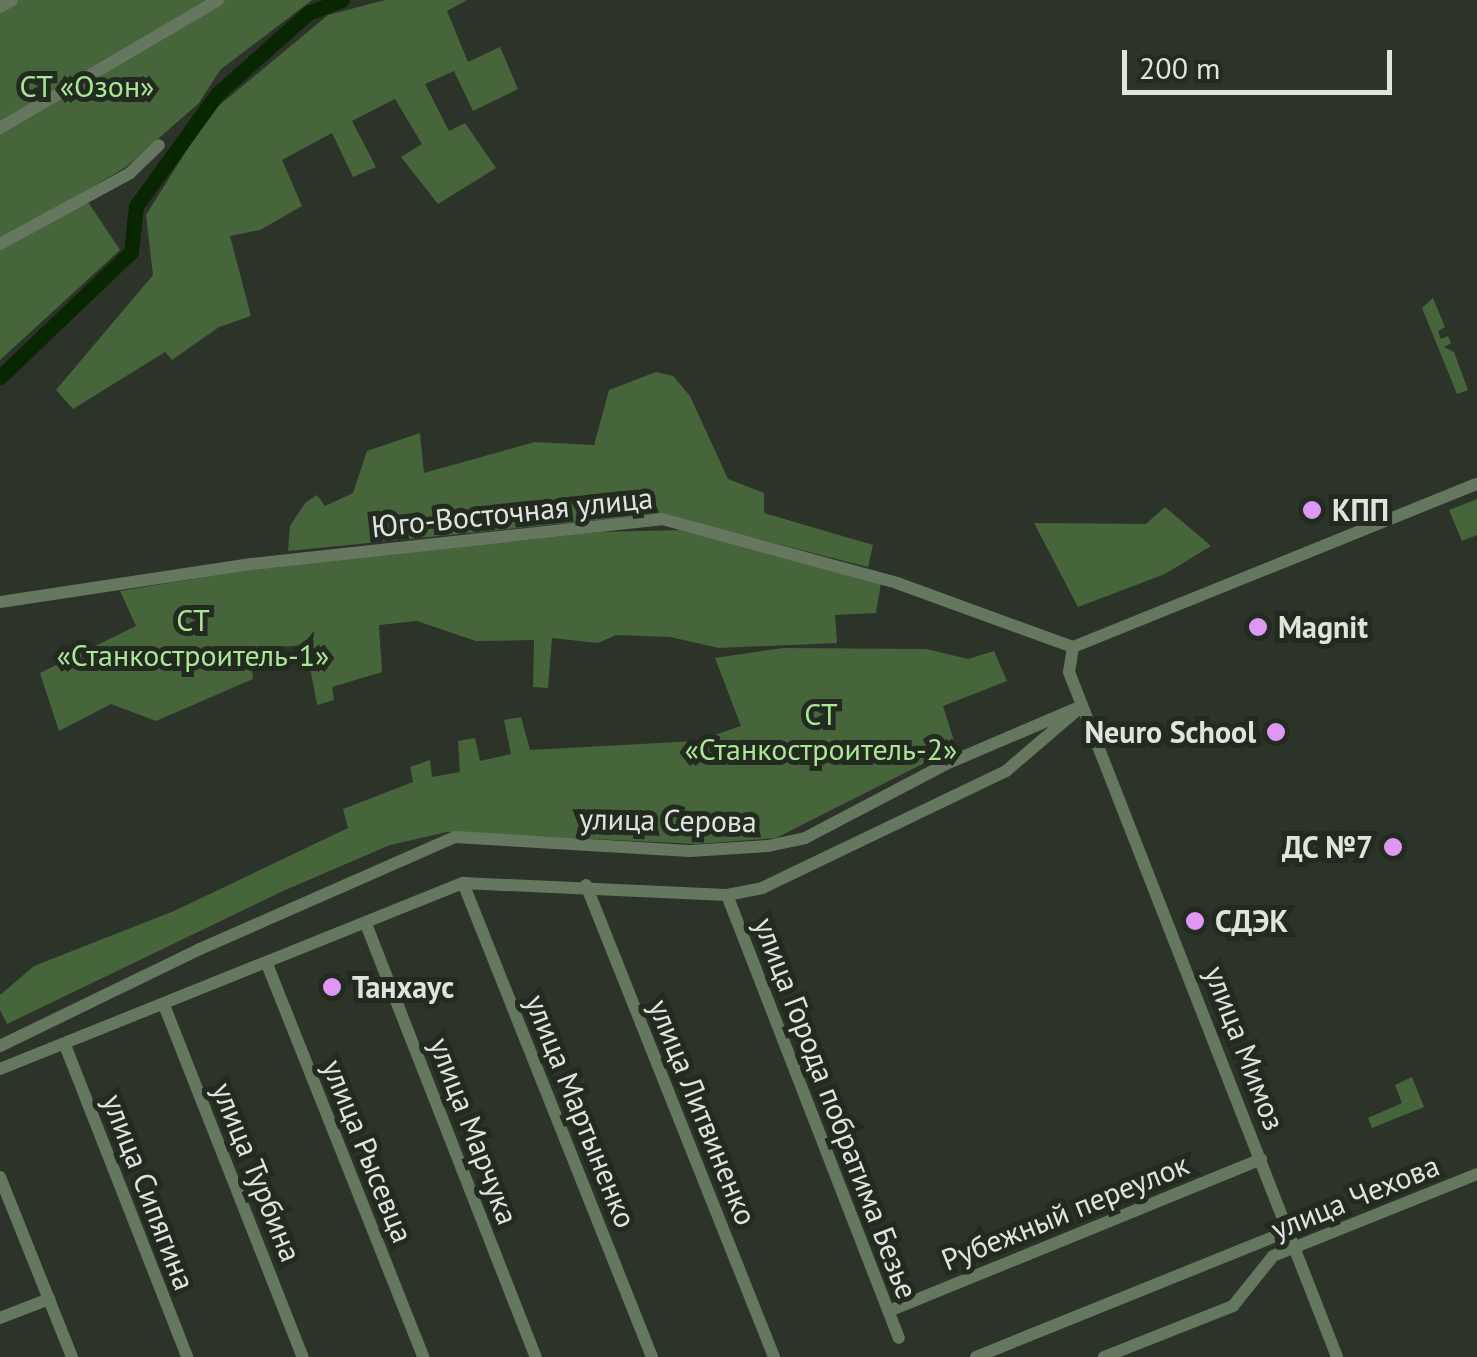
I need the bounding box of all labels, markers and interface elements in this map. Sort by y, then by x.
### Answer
scale bar [1127,30,1397,92]
text: 200 m [1139,48,1220,87]
park label: СТ «Озон» [19,68,155,104]
street label: Юго-Восточная улица [369,479,655,545]
place label: КПП [1332,492,1389,528]
marker: КПП [1301,499,1323,521]
park label: СТ «Станкостроитель-1» [57,602,329,672]
place label: Magnit [1278,609,1368,645]
marker: Magnit [1247,616,1269,638]
park label: СТ «Станкостроитель-2» [685,696,957,766]
place label: Neuro School [1084,714,1256,750]
marker: Neuro School [1265,721,1287,743]
street label: улица Серова [579,800,757,840]
place label: ДС №7 [1281,829,1373,865]
marker: ДС №7 [1382,836,1404,858]
place label: СДЭК [1215,903,1288,939]
marker: СДЭК [1184,910,1206,932]
street label: улица Города побратима Безье [747,912,925,1304]
street label: улица Мимоз [1197,961,1293,1135]
place label: Танхаус [352,969,454,1005]
marker: Танхаус [321,976,343,998]
street label: улица Мартыненко [518,989,644,1233]
street label: улица Литвиненко [641,994,765,1230]
street label: улица Марчука [422,1033,526,1229]
street label: улица Рысевца [315,1054,421,1248]
street label: улица Турбина [205,1077,309,1267]
street label: улица Сипягина [95,1089,203,1295]
street label: Рубежный переулок [936,1146,1194,1278]
street label: улица Чехова [1266,1147,1444,1247]

